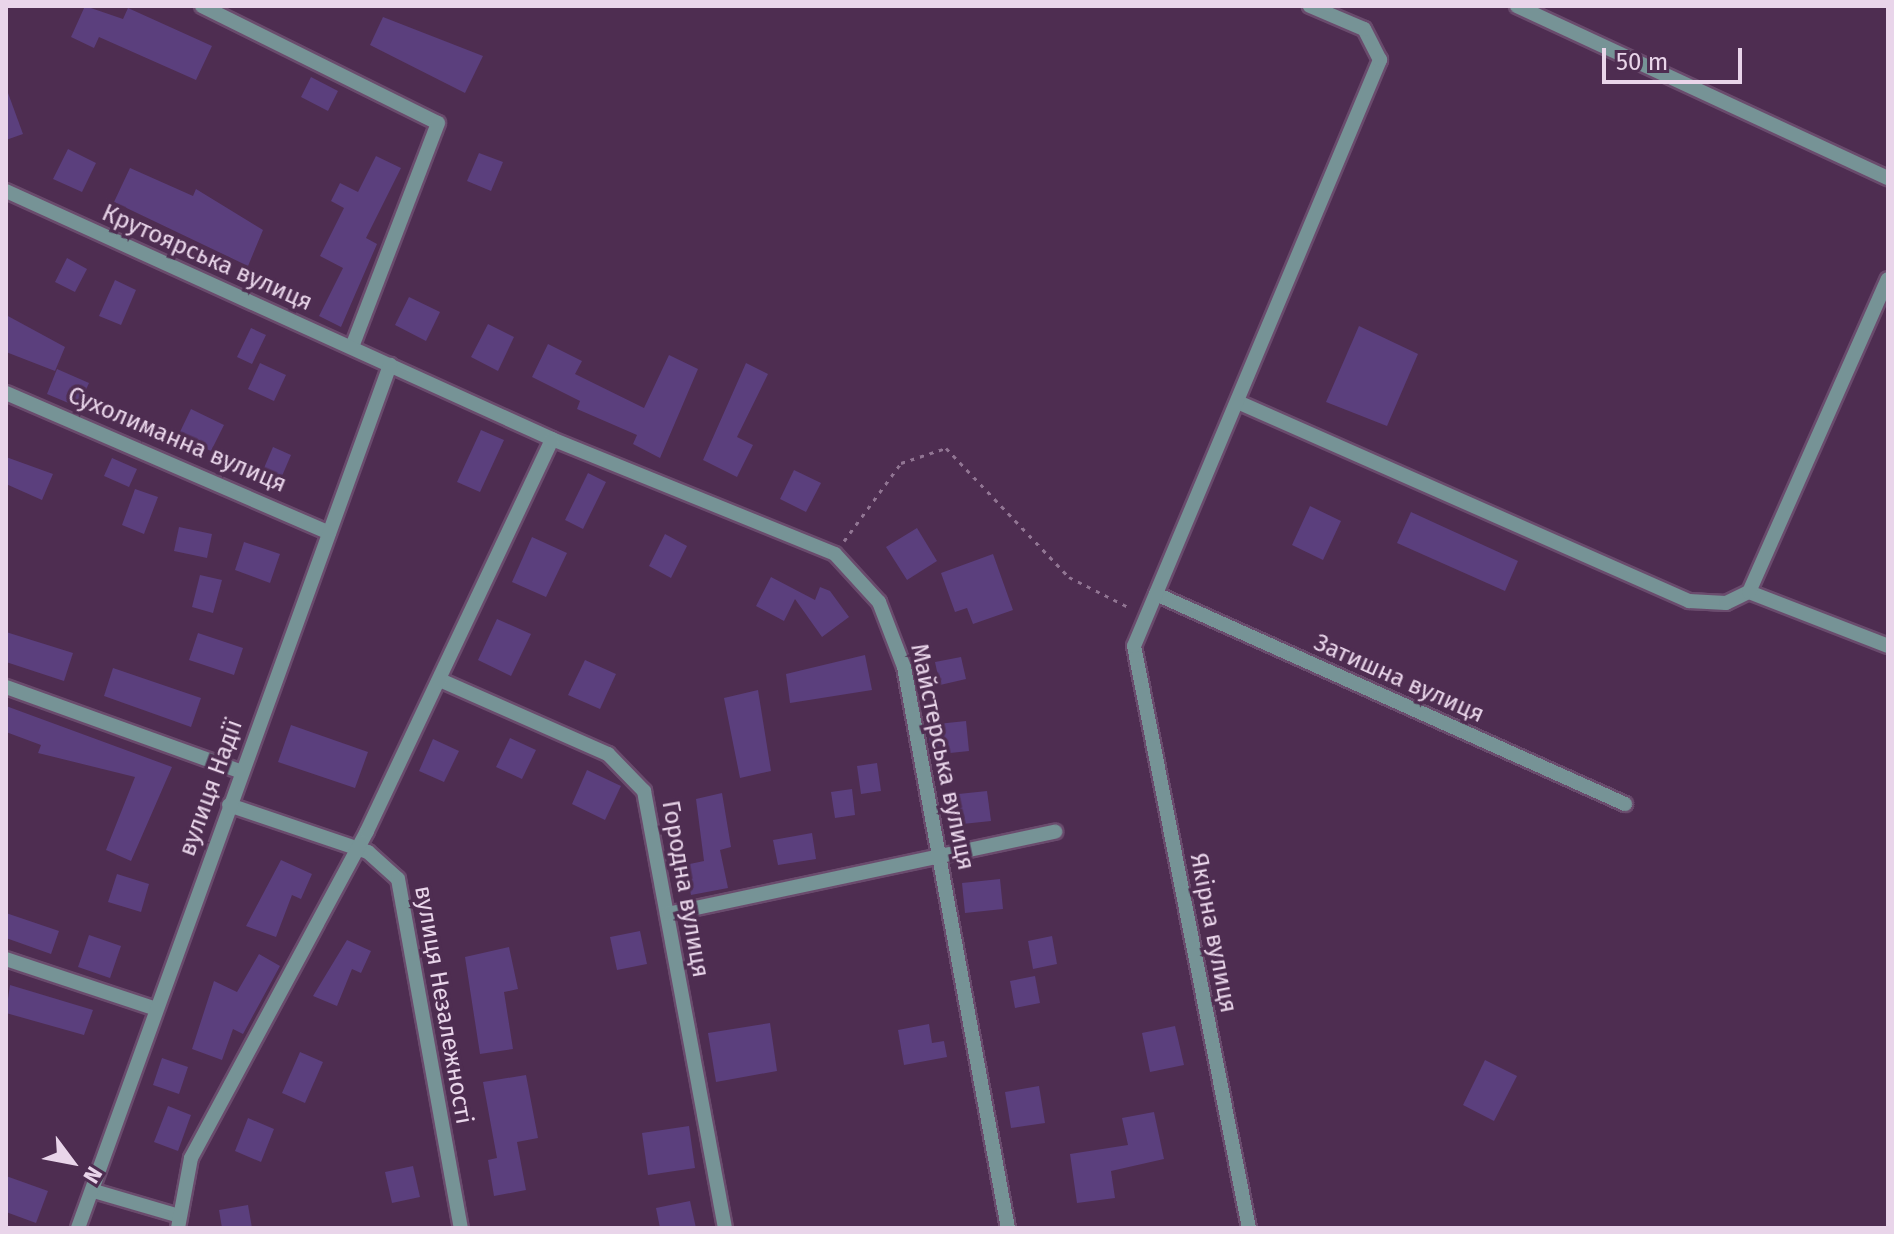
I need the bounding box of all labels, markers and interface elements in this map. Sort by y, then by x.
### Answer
scale bar [1606,32,1746,82]
text: 50 m [1616,48,1668,76]
street label: Крутоярська вулиця [97,199,317,317]
street label: Сухолиманна вулиця [63,381,291,499]
street label: Затишна вулиця [1309,629,1489,729]
street label: Майстерська вулиця [904,641,980,873]
street label: вулиця Надії [173,716,249,860]
street label: Городна вулиця [655,798,715,980]
street label: Якірна вулиця [1183,851,1243,1015]
street label: вулиця Незалежності [408,884,478,1126]
north arrow [32,1122,112,1202]
text: N [77,1162,108,1188]

